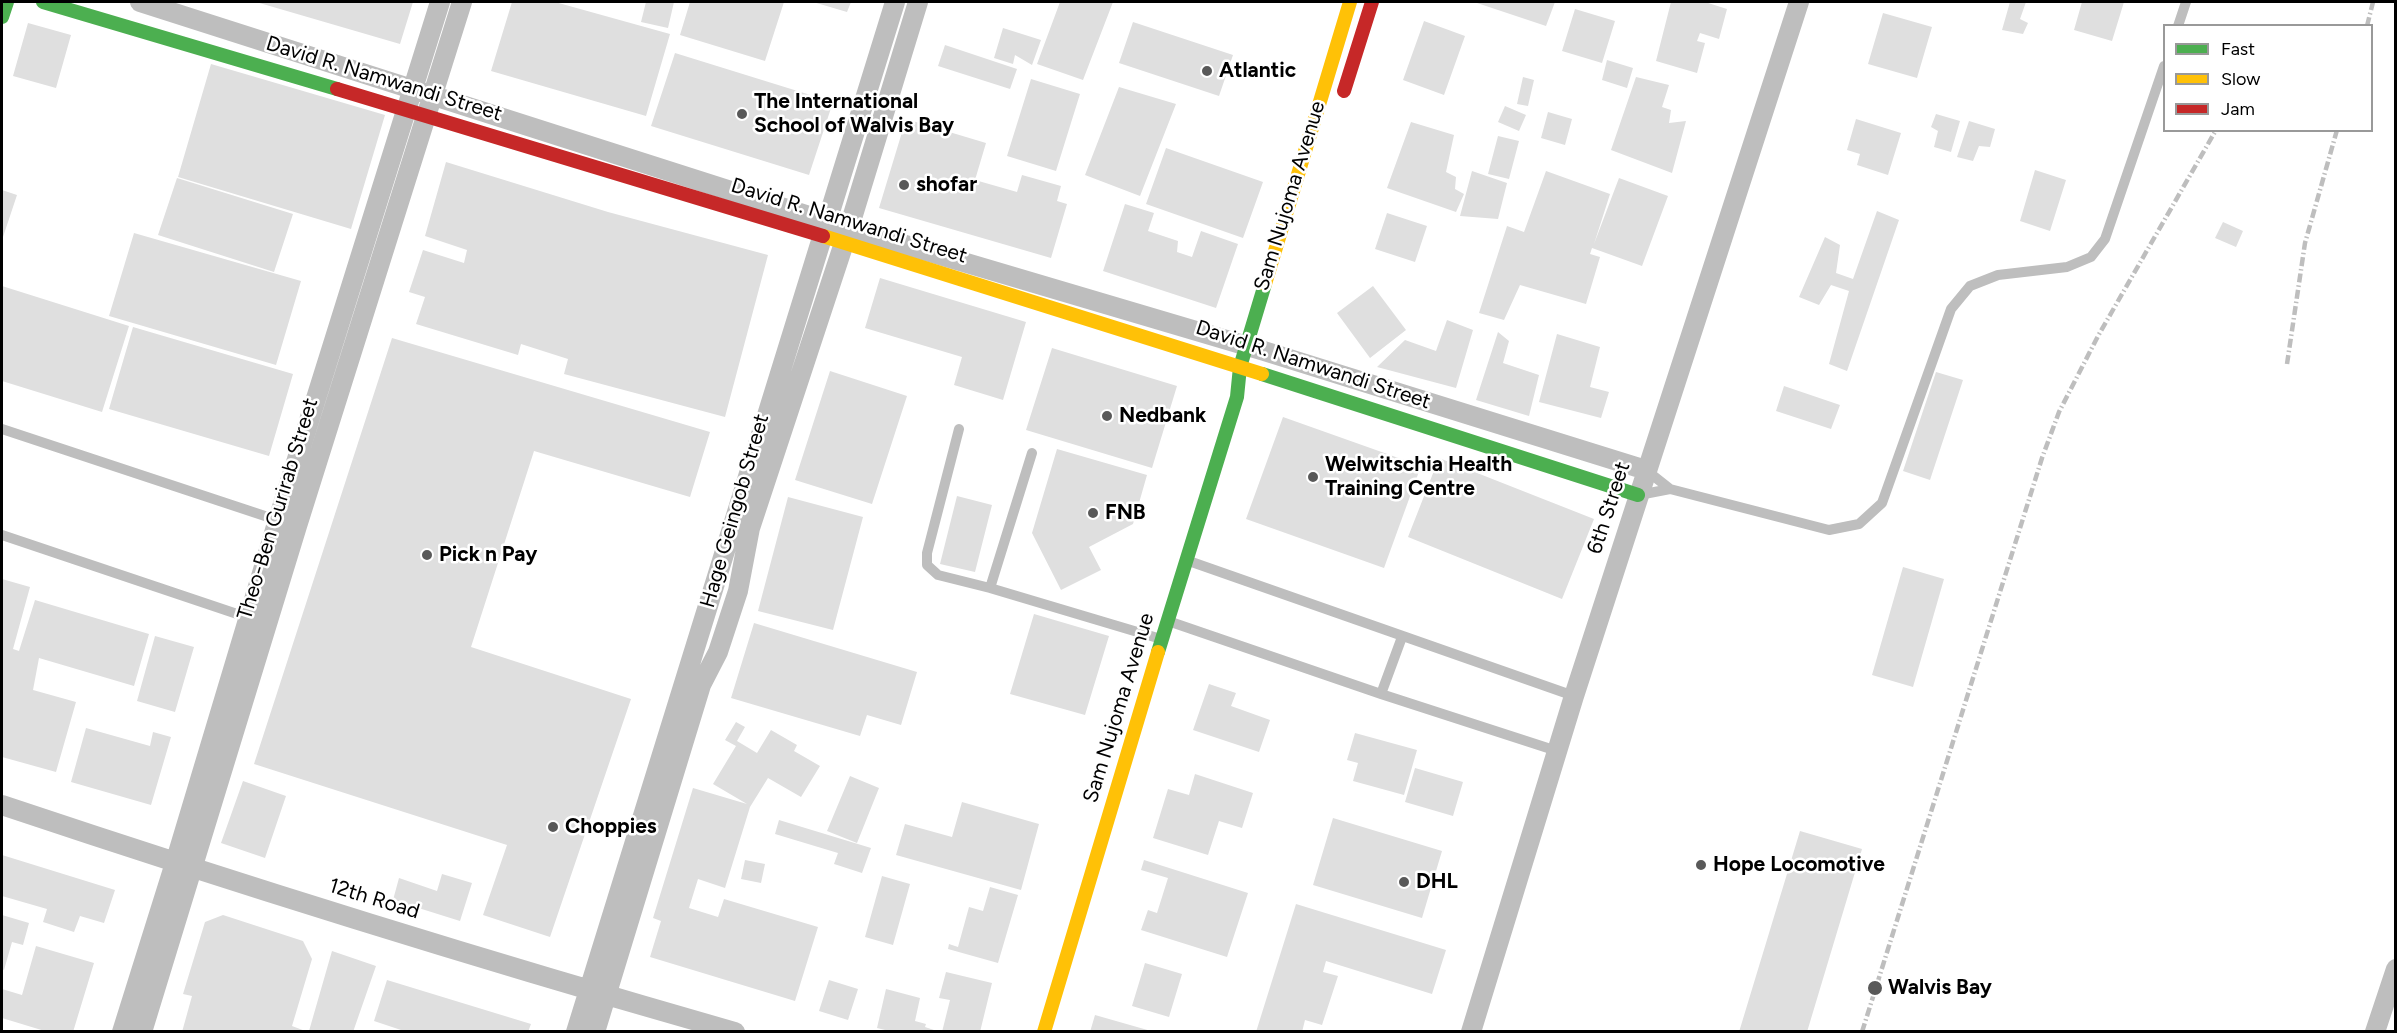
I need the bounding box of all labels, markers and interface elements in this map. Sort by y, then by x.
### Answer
legend [2163,24,2373,132]
street label: David R. Namwandi Street [263,31,505,127]
text: Fast [2221,38,2255,60]
place label: Atlantic [1219,58,1296,84]
marker: Atlantic [1200,64,1214,78]
text: Slow [2221,68,2260,90]
place label: The International School of Walvis Bay [754,89,954,139]
street label: Sam Nujoma Avenue [1249,98,1331,294]
text: Jam [2221,98,2255,120]
marker: The International School of Walvis Bay [735,107,749,121]
place label: shofar [916,172,977,198]
street label: David R. Namwandi Street [728,173,970,269]
marker: shofar [897,178,911,192]
street label: David R. Namwandi Street [1192,315,1434,415]
street label: Theo-Ben Gurirab Street [232,395,324,623]
place label: Nedbank [1119,403,1206,429]
marker: Nedbank [1100,409,1114,423]
street label: Hage Geingob Street [695,411,775,611]
place label: Welwitschia Health Training Centre [1325,452,1512,502]
street label: 6th Street [1582,459,1636,557]
marker: Welwitschia Health Training Centre [1306,470,1320,484]
place label: FNB [1105,500,1146,526]
marker: FNB [1086,506,1100,520]
place label: Pick n Pay [439,542,537,568]
marker: Pick n Pay [420,548,434,562]
street label: Sam Nujoma Avenue [1078,610,1160,806]
place label: Choppies [565,814,657,840]
marker: Choppies [546,820,560,834]
place label: Hope Locomotive [1713,852,1885,878]
marker: Hope Locomotive [1694,858,1708,872]
place label: DHL [1416,869,1458,895]
street label: 12th Road [326,873,422,925]
marker: DHL [1397,875,1411,889]
place label: Walvis Bay [1888,975,1992,1001]
marker: Walvis Bay [1866,979,1884,997]

